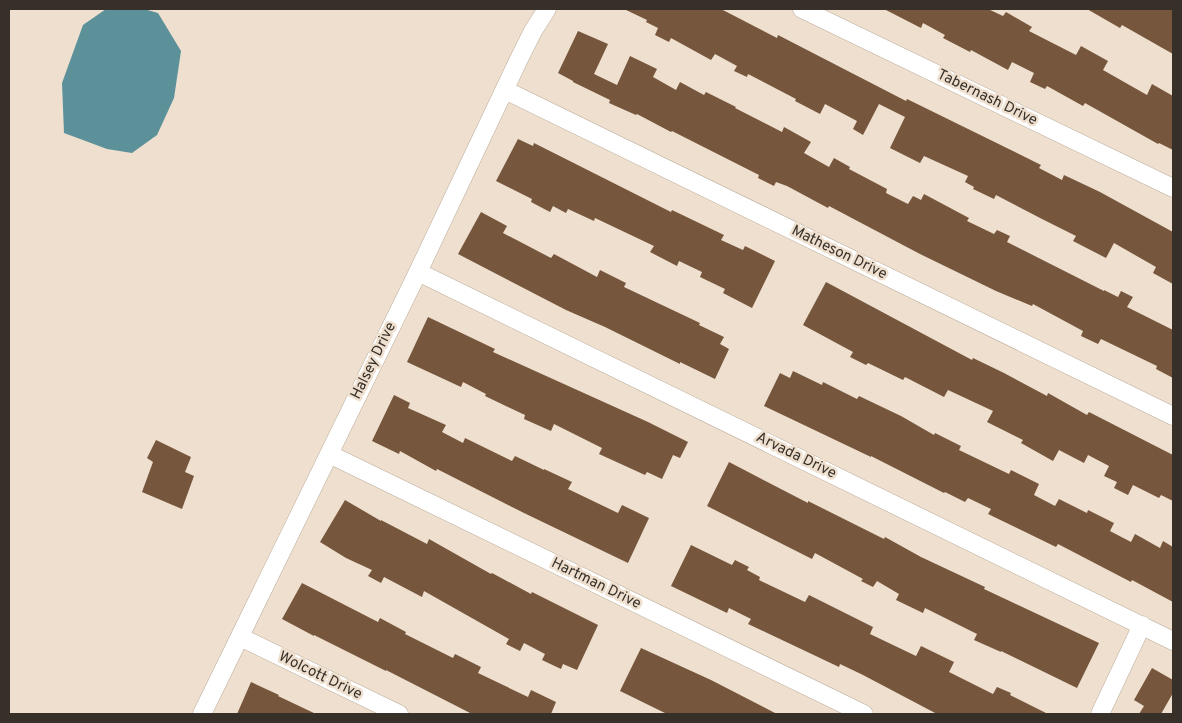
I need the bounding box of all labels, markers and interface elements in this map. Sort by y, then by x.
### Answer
street label: Tabernash Drive [934,66,1040,130]
street label: Matheson Drive [788,222,890,284]
street label: Halsey Drive [347,319,401,403]
street label: Arvada Drive [753,428,839,484]
street label: Hartman Drive [548,554,644,614]
street label: Wolcott Drive [275,648,365,704]

